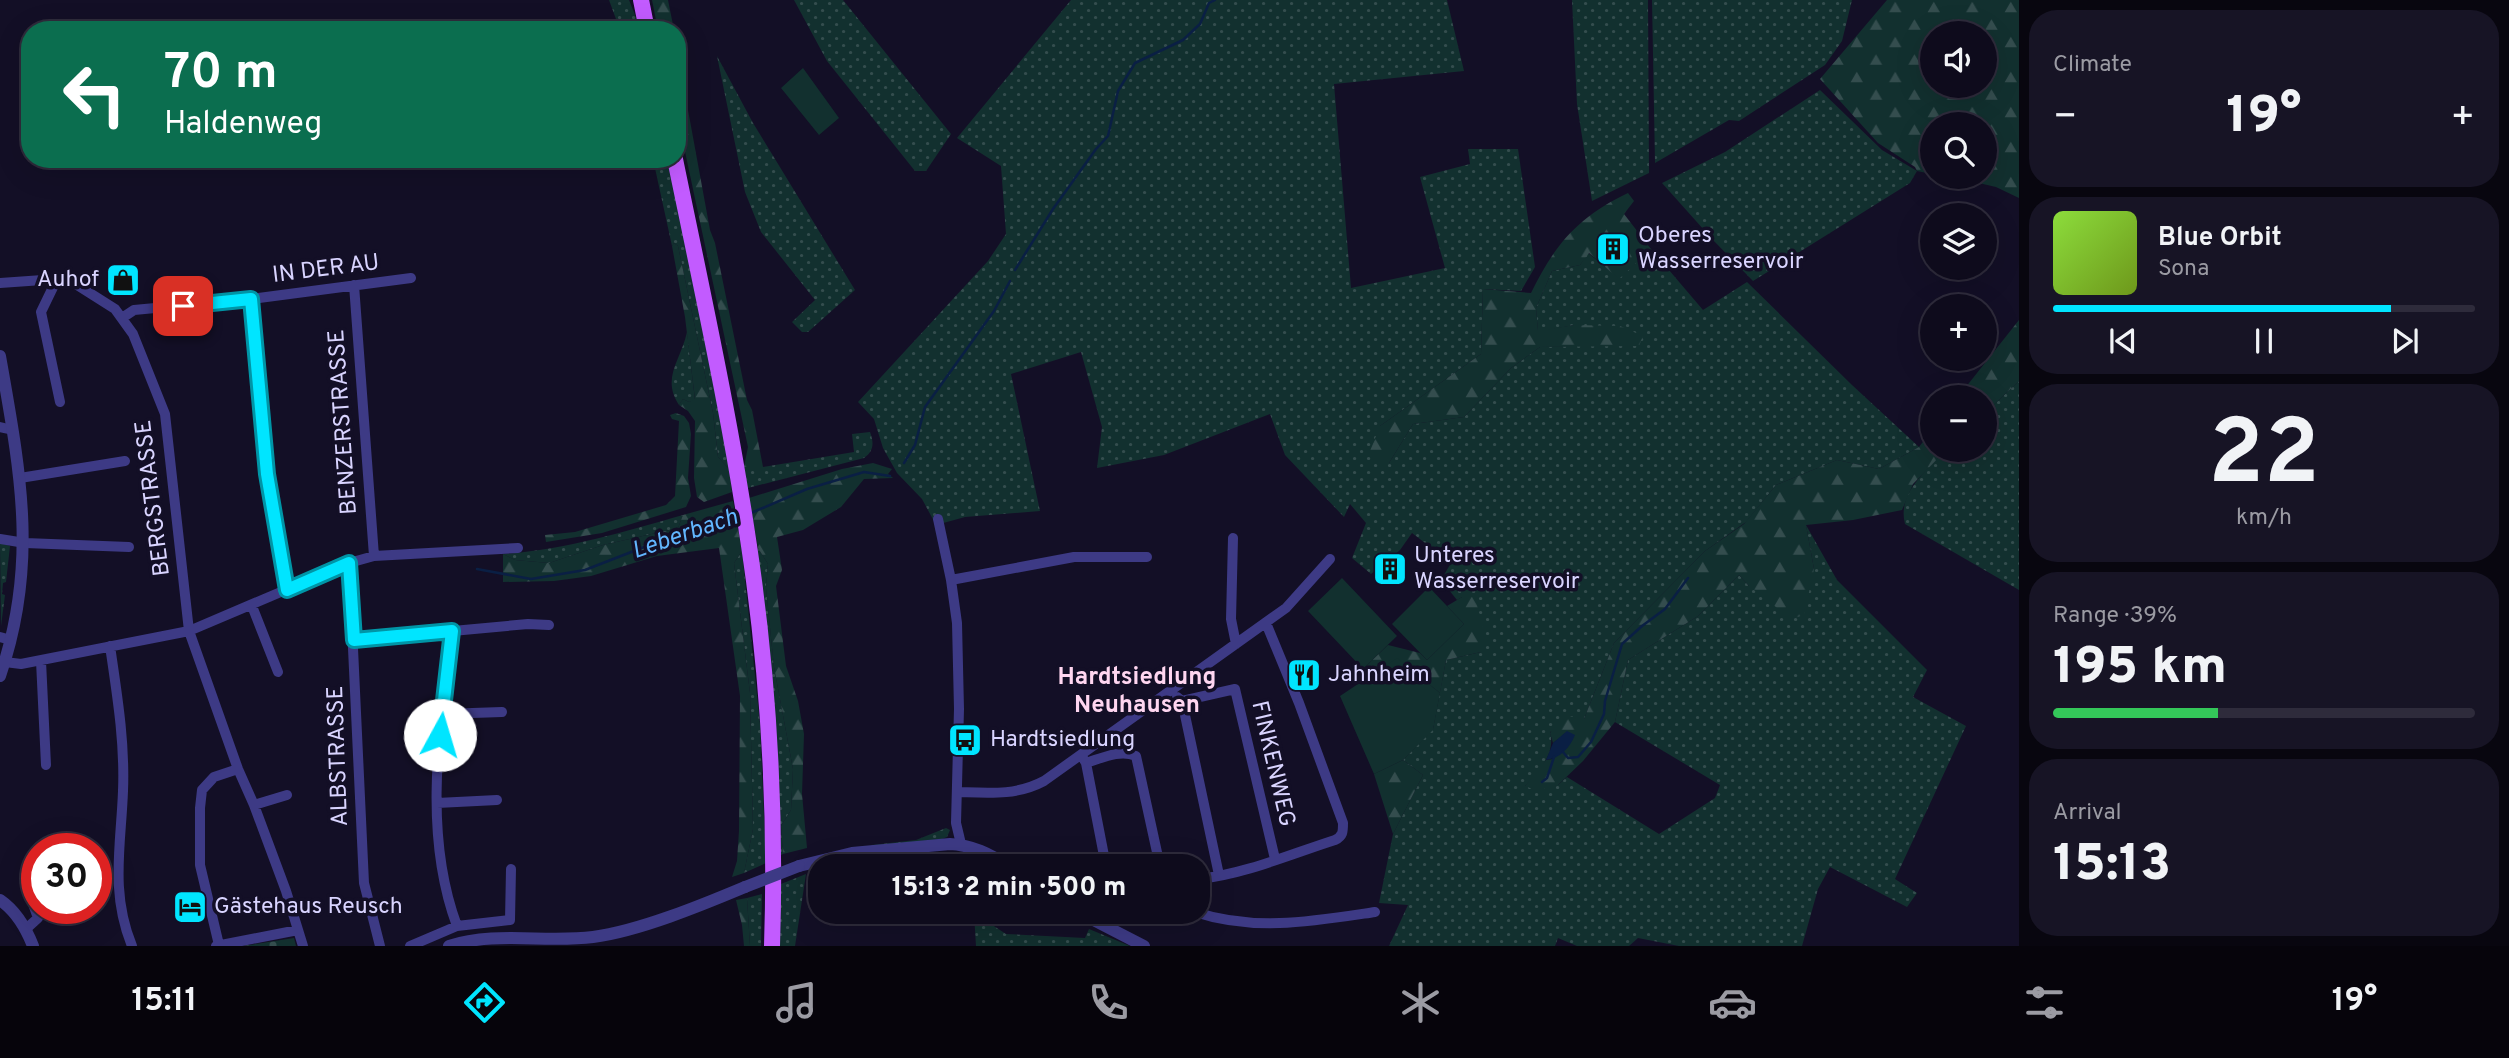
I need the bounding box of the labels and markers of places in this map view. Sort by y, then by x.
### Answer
place label: Oberes Wasserreservoir [1638,222,1804,277]
building icon: Oberes Wasserreservoir [1594,230,1632,268]
shop icon: Auhof [104,261,142,299]
place label: Auhof [37,266,99,295]
pin [153,276,213,336]
place label: Unteres Wasserreservoir [1414,542,1580,597]
building icon: Unteres Wasserreservoir [1371,550,1409,588]
restaurant icon: Jahnheim [1285,656,1323,694]
place label: Jahnheim [1328,661,1430,690]
bus stop icon: Hardtsiedlung [946,721,984,759]
place label: Hardtsiedlung [990,726,1135,755]
hotel icon: Gästehaus Reusch [171,888,209,926]
place label: Gästehaus Reusch [214,893,403,922]

